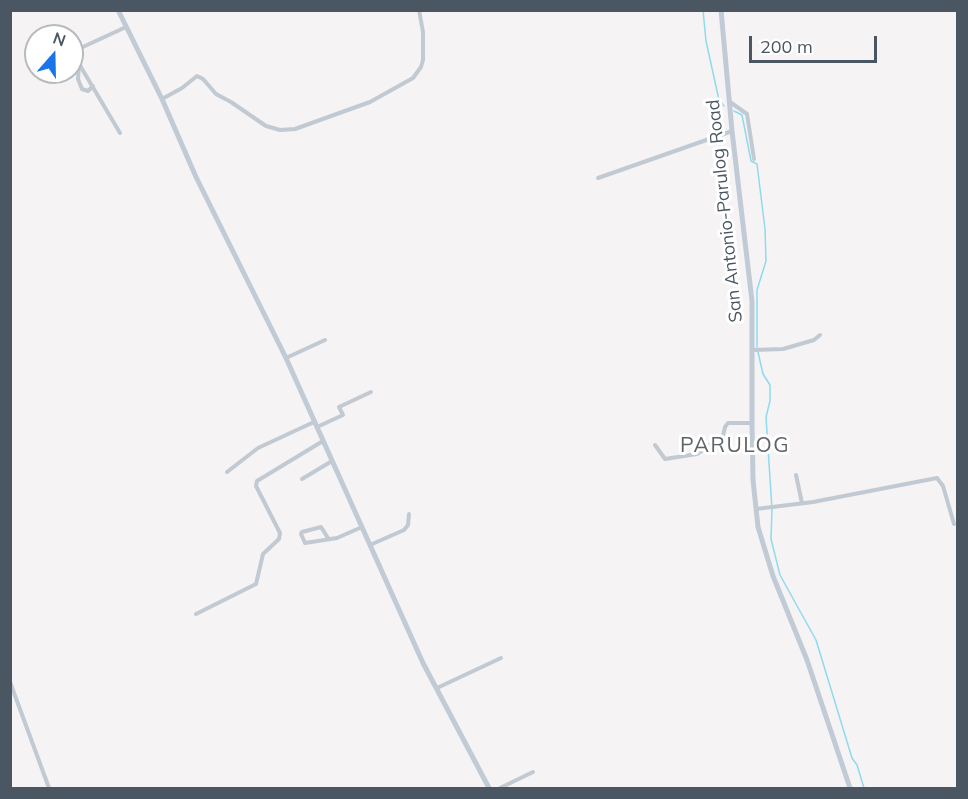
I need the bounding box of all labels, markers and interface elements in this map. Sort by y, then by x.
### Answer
north arrow [24,24,84,84]
scale bar [752,24,880,62]
text: N [50,27,69,50]
text: 200 m [760,35,813,58]
street label: San Antonio-Parulog Road [703,99,747,323]
district label: PARULOG [680,433,790,459]

